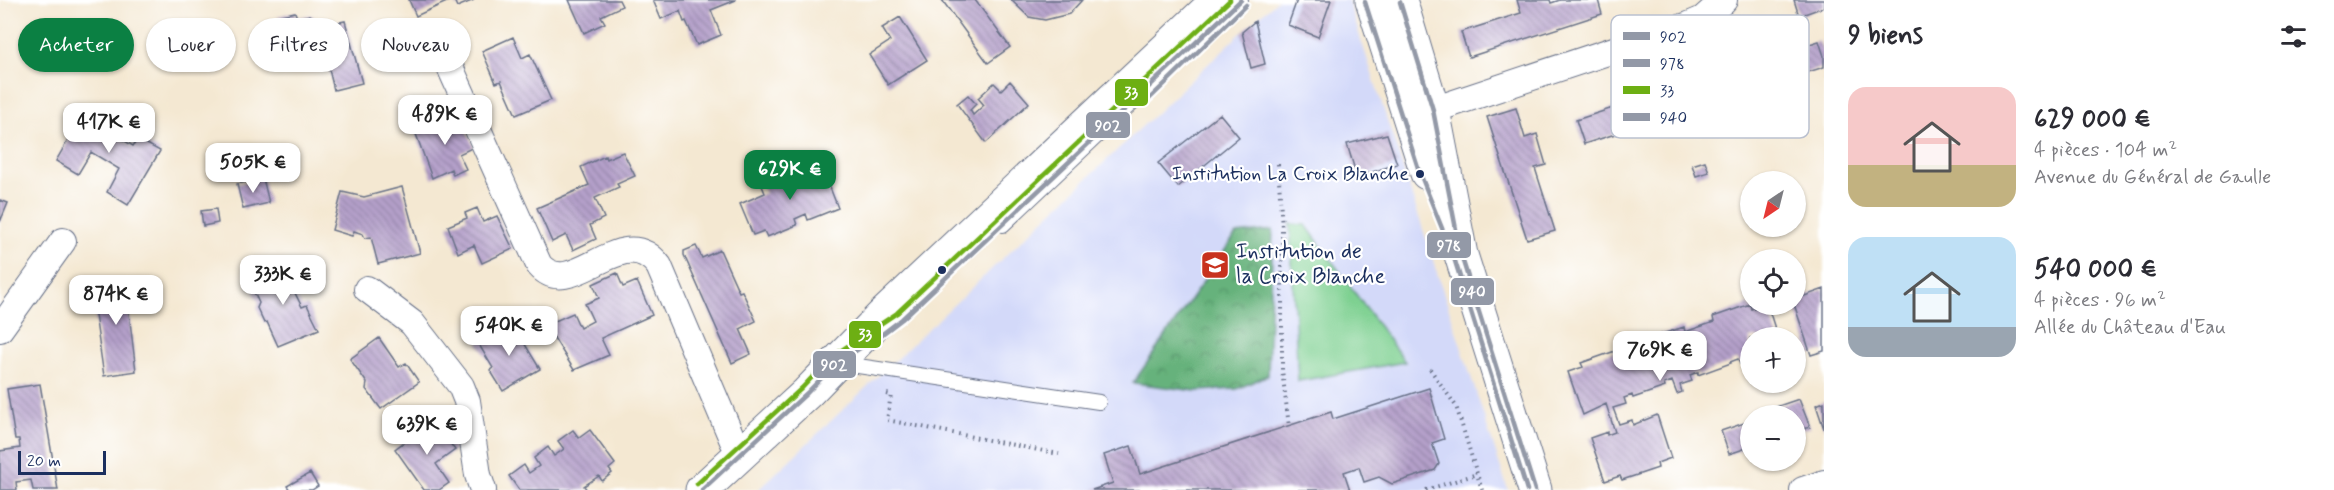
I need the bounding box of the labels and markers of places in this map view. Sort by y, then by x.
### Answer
pin: 489K € [396,95,494,146]
pin: 417K € [60,103,158,154]
pin: 505K € [204,143,302,194]
pin: 629K € [741,150,839,201]
place label: Institution La Croix Blanche [1172,161,1409,188]
marker: Institution La Croix Blanche [1414,168,1426,180]
place label: Institution de la Croix Blanche [1236,238,1385,291]
school or university icon: Institution de la Croix Blanche [1199,249,1231,281]
pin: 333K € [234,255,332,306]
unlabelled marker [936,264,948,276]
pin: 874K € [67,275,165,326]
pin: 540K € [460,306,558,357]
pin: 769K € [1611,331,1709,382]
pin: 639K € [378,405,476,456]

